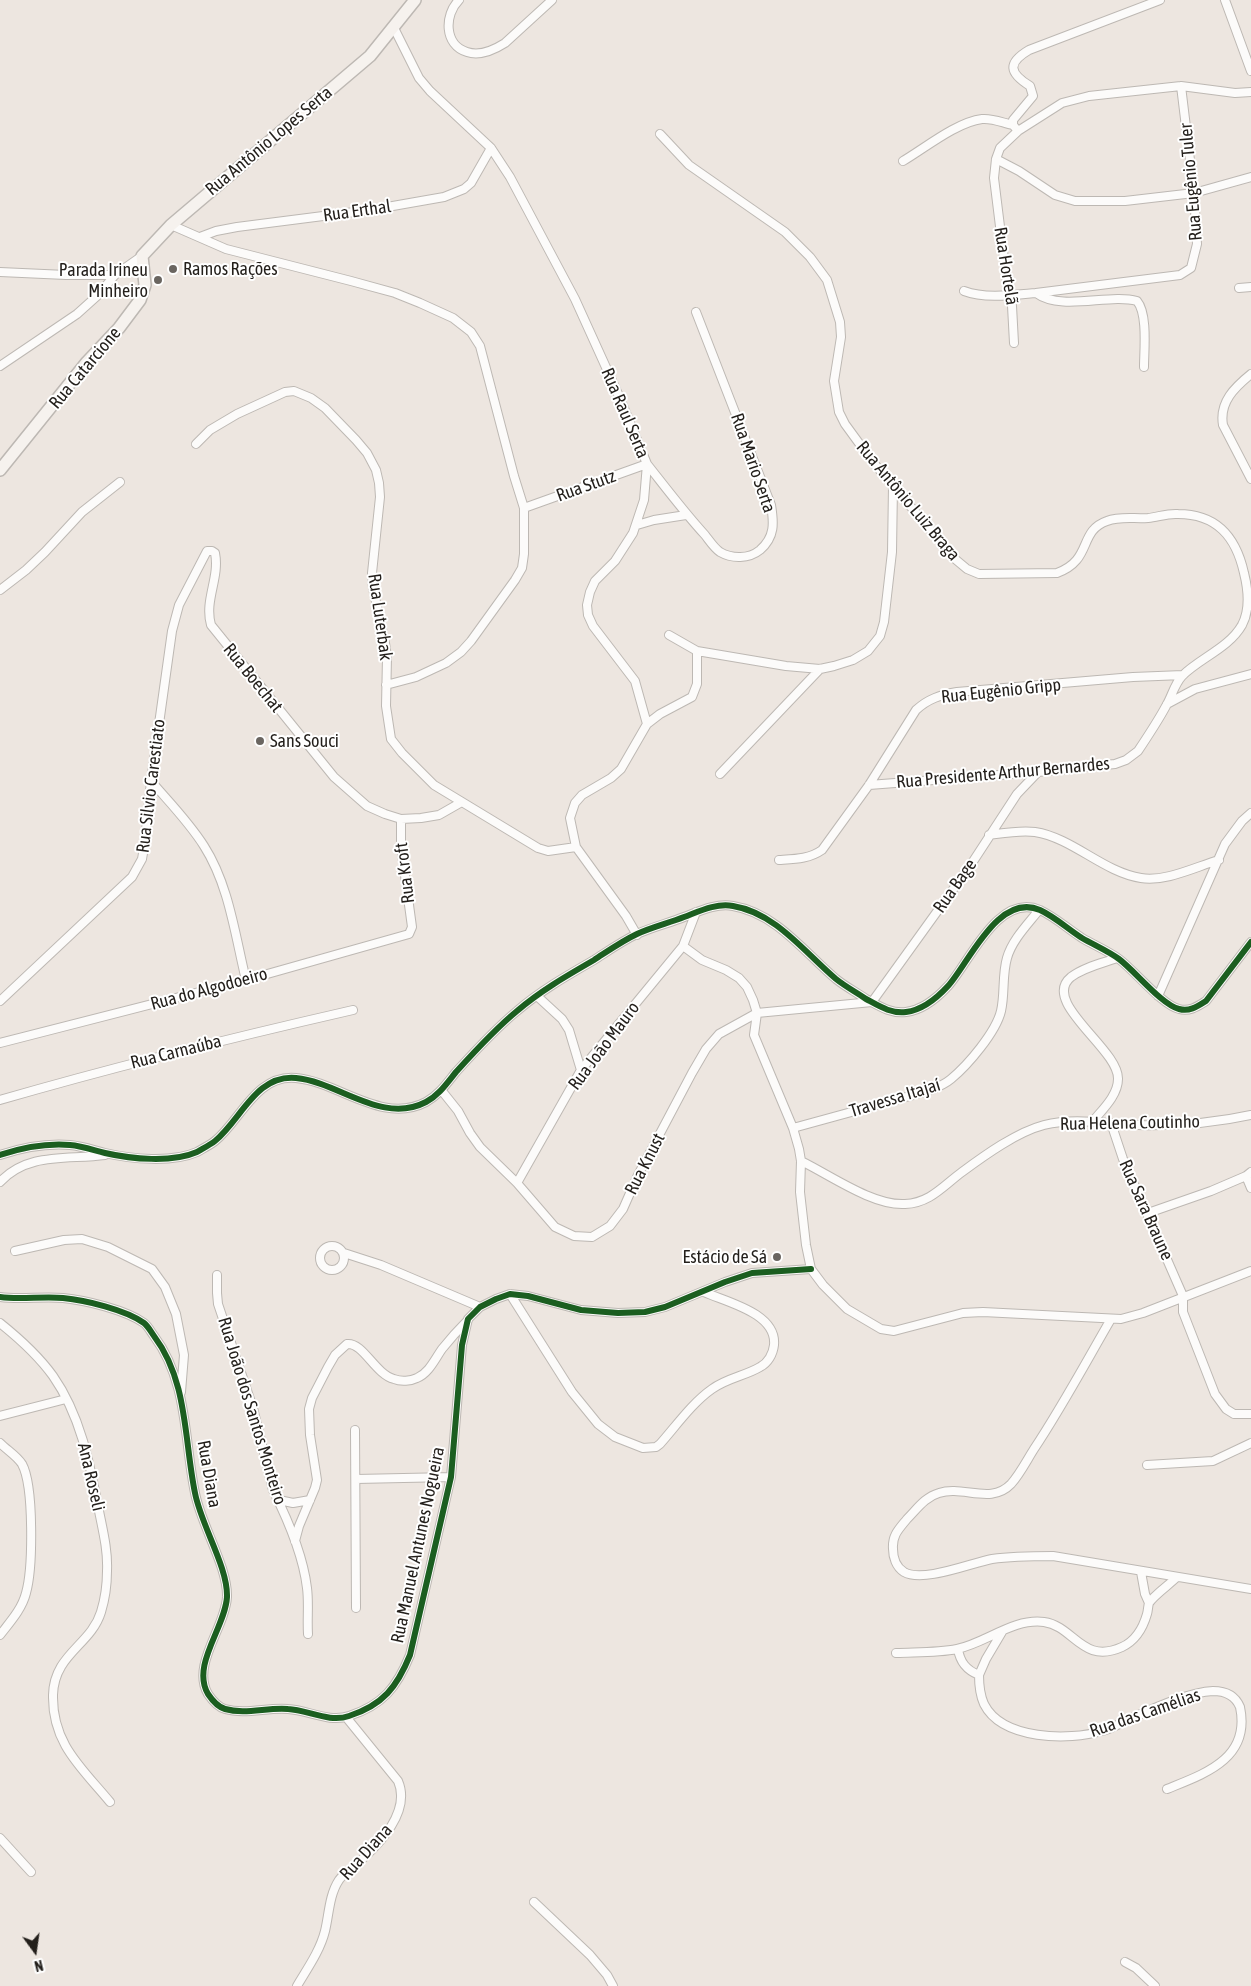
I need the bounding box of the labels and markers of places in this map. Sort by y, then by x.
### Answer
place label: Ramos Rações [183,258,278,280]
place label: Parada Irineu Minheiro [59,259,148,302]
marker: Ramos Rações [167,263,179,275]
marker: Parada Irineu Minheiro [152,274,164,286]
place label: Sans Souci [270,730,339,752]
marker: Sans Souci [254,735,266,747]
place label: Estácio de Sá [683,1246,767,1268]
marker: Estácio de Sá [771,1251,783,1263]

